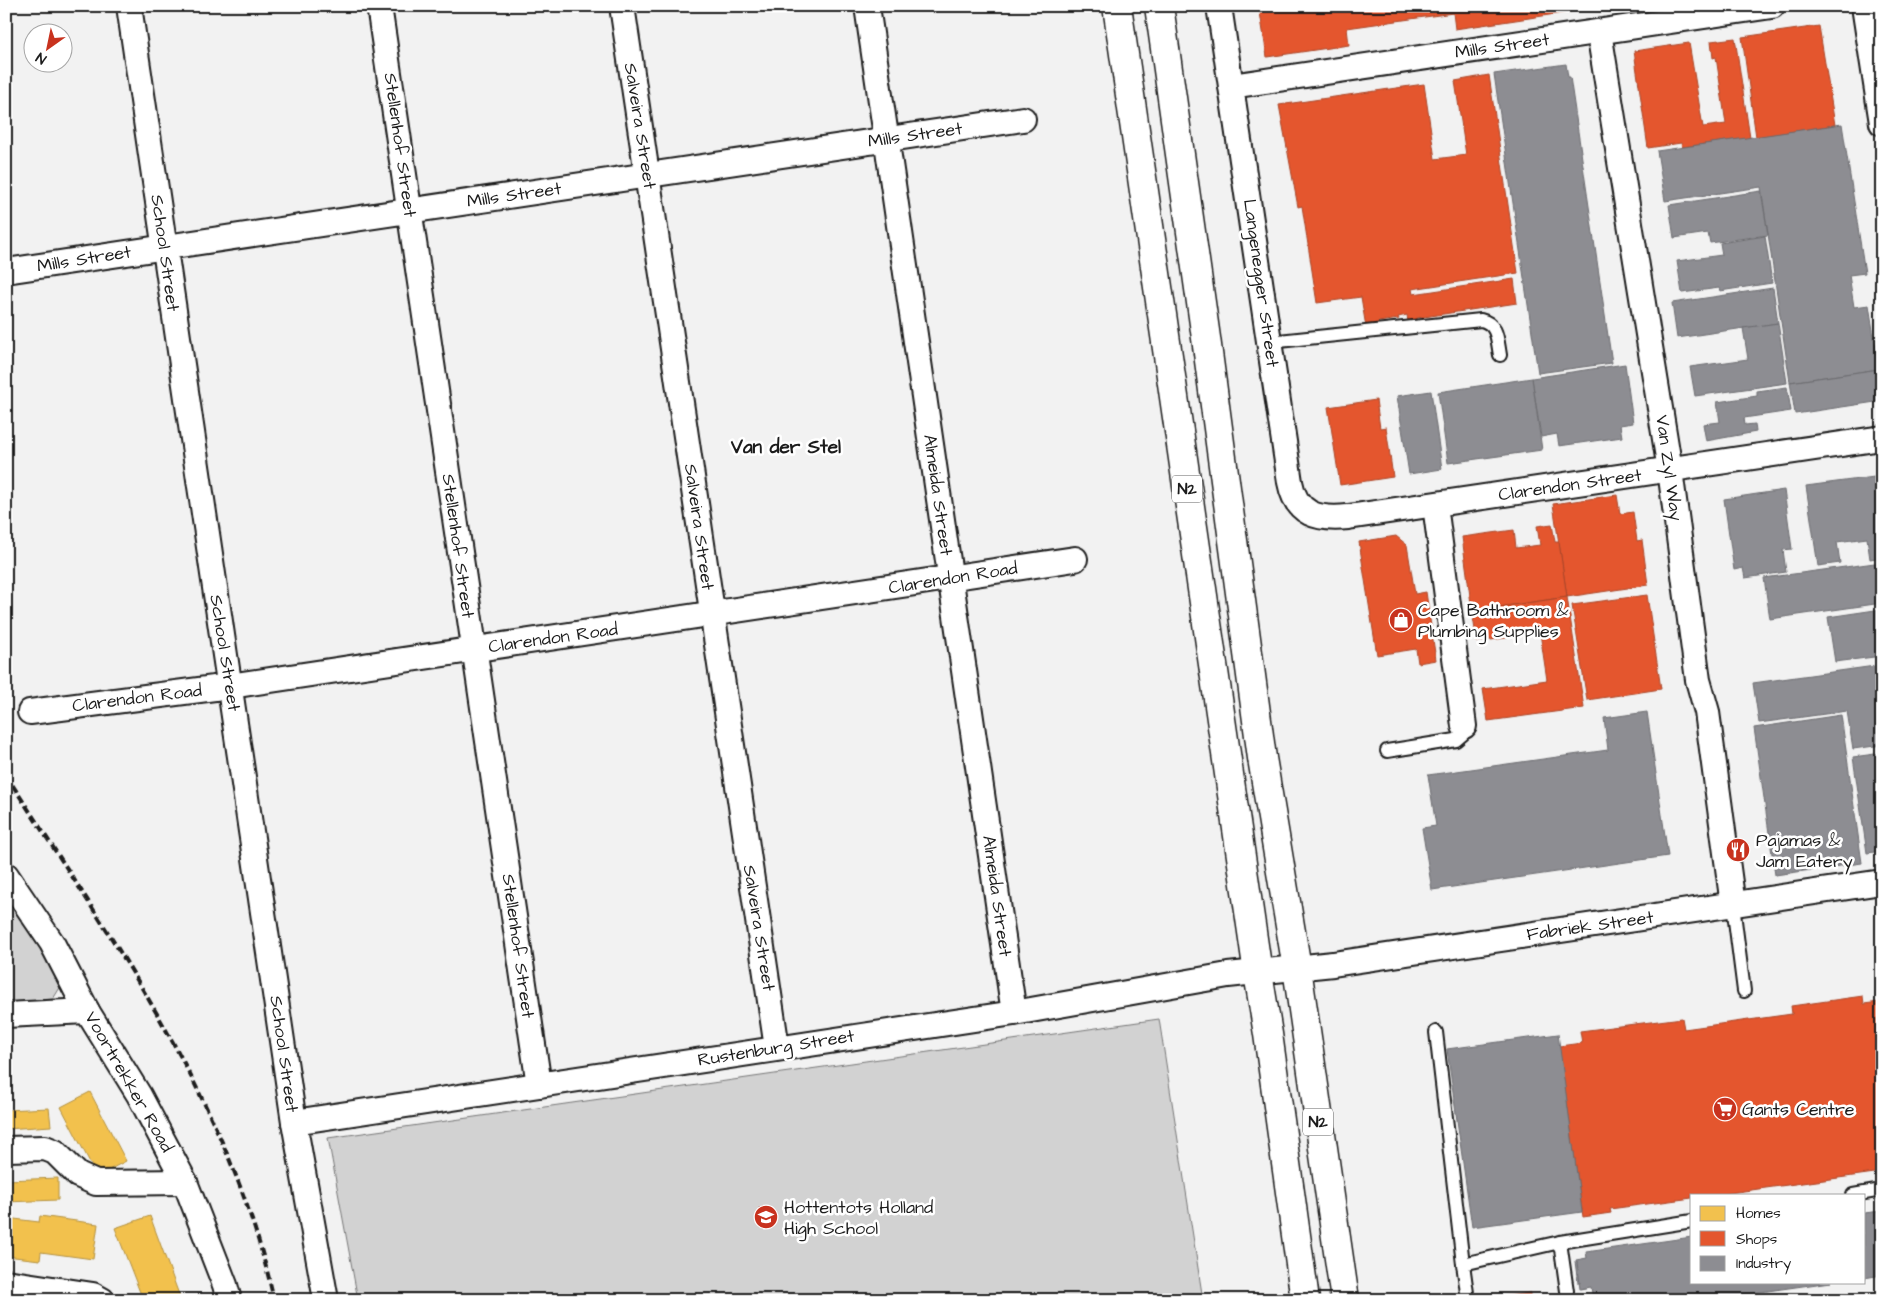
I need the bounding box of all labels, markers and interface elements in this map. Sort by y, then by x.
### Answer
north arrow [22,22,72,72]
street label: Mills Street [1453,27,1552,65]
text: N [32,47,51,69]
street label: Salveira Street [618,61,662,191]
street label: Stellenhof Street [378,71,423,219]
street label: Mills Street [866,116,965,154]
street label: Mills Street [465,176,564,214]
street label: School Street [144,193,186,314]
street label: Langenegger Street [1236,197,1285,369]
street label: Mills Street [35,239,134,279]
street label: Van Zyl Way [1648,413,1689,523]
street label: Almeida Street [917,433,959,558]
district label: Van der Stel [730,434,841,461]
street label: Salveira Street [678,462,720,592]
street label: Clarendon Street [1497,462,1644,507]
street label: Stellenhof Street [436,472,481,620]
road number: N2 [1172,476,1202,502]
street label: Clarendon Road [887,555,1019,601]
street label: School Street [203,593,247,714]
place label: Cape Bathroom & Plumbing Supplies [1418,598,1568,645]
shop icon: Cape Bathroom & Plumbing Supplies [1388,607,1414,633]
street label: Clarendon Road [487,617,619,659]
street label: Clarendon Road [71,678,203,718]
place label: Pajamas & Jam Eatery [1756,828,1853,875]
street label: Almeida Street [976,834,1018,959]
restaurant icon: Pajamas & Jam Eatery [1725,837,1751,863]
street label: Salveira Street [737,863,781,993]
street label: Stellenhof Street [496,872,541,1020]
street label: Fabriek Street [1525,905,1656,947]
street label: School Street [263,994,305,1115]
street label: Voortrekker Road [78,1007,180,1157]
street label: Rustenburg Street [696,1023,857,1074]
supermarket icon: Gants Centre [1712,1096,1738,1122]
place label: Gants Centre [1742,1097,1855,1122]
road number: N2 [1303,1108,1333,1136]
legend [1690,1194,1866,1284]
place label: Hottentots Holland High School [784,1195,933,1242]
text: Homes [1736,1203,1781,1224]
school or university icon: Hottentots Holland High School [753,1204,779,1230]
text: Shops [1736,1229,1778,1250]
text: Industry [1736,1253,1791,1275]

